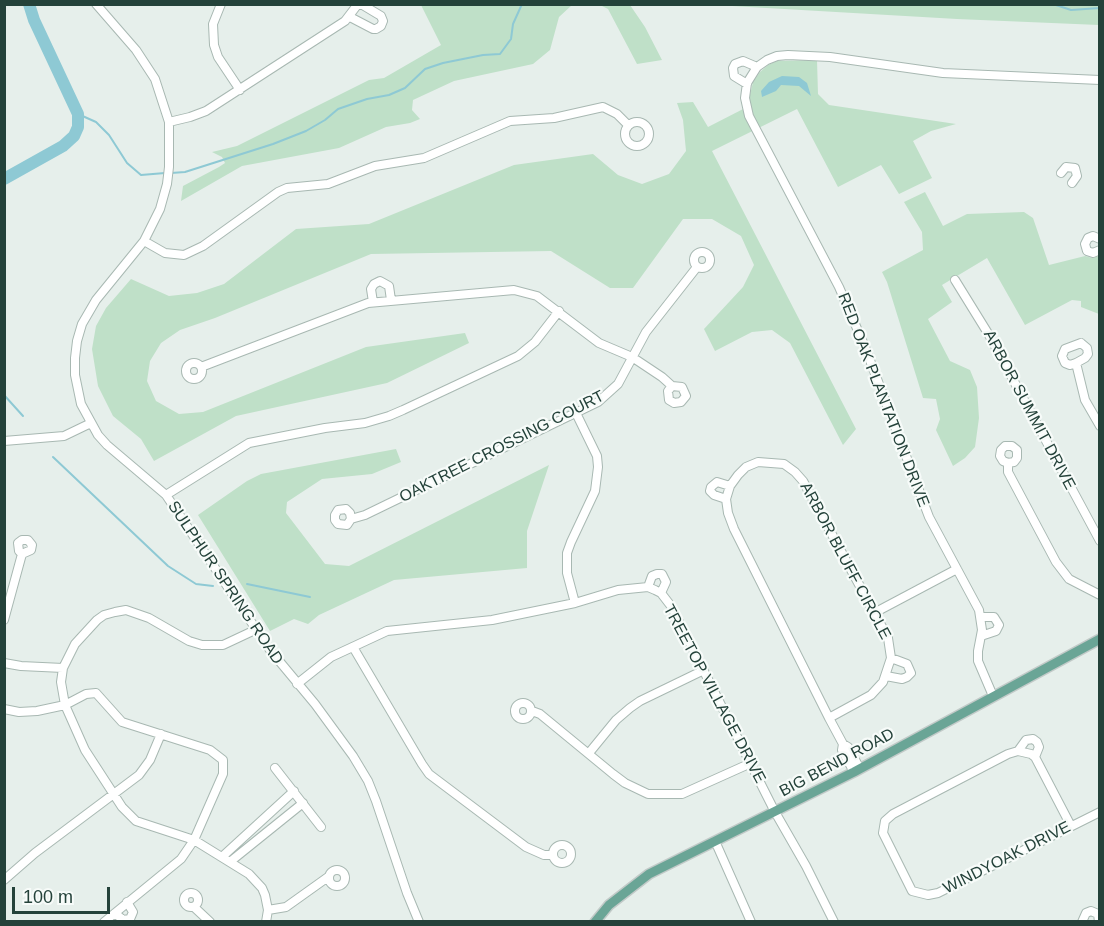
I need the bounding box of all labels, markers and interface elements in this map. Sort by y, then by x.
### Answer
street label: RED OAK PLANTATION DRIVE [833,290,933,510]
street label: ARBOR SUMMIT DRIVE [979,327,1079,493]
street label: OAKTREE CROSSING COURT [396,387,608,507]
street label: ARBOR BLUFF CIRCLE [795,479,895,643]
street label: SULPHUR SPRING ROAD [163,498,287,668]
street label: TREETOP VILLAGE DRIVE [659,601,769,787]
street label: BIG BEND ROAD [776,725,898,801]
street label: WINDYOAK DRIVE [940,818,1074,898]
scale bar [15,875,112,913]
text: 100 m [23,887,73,907]

